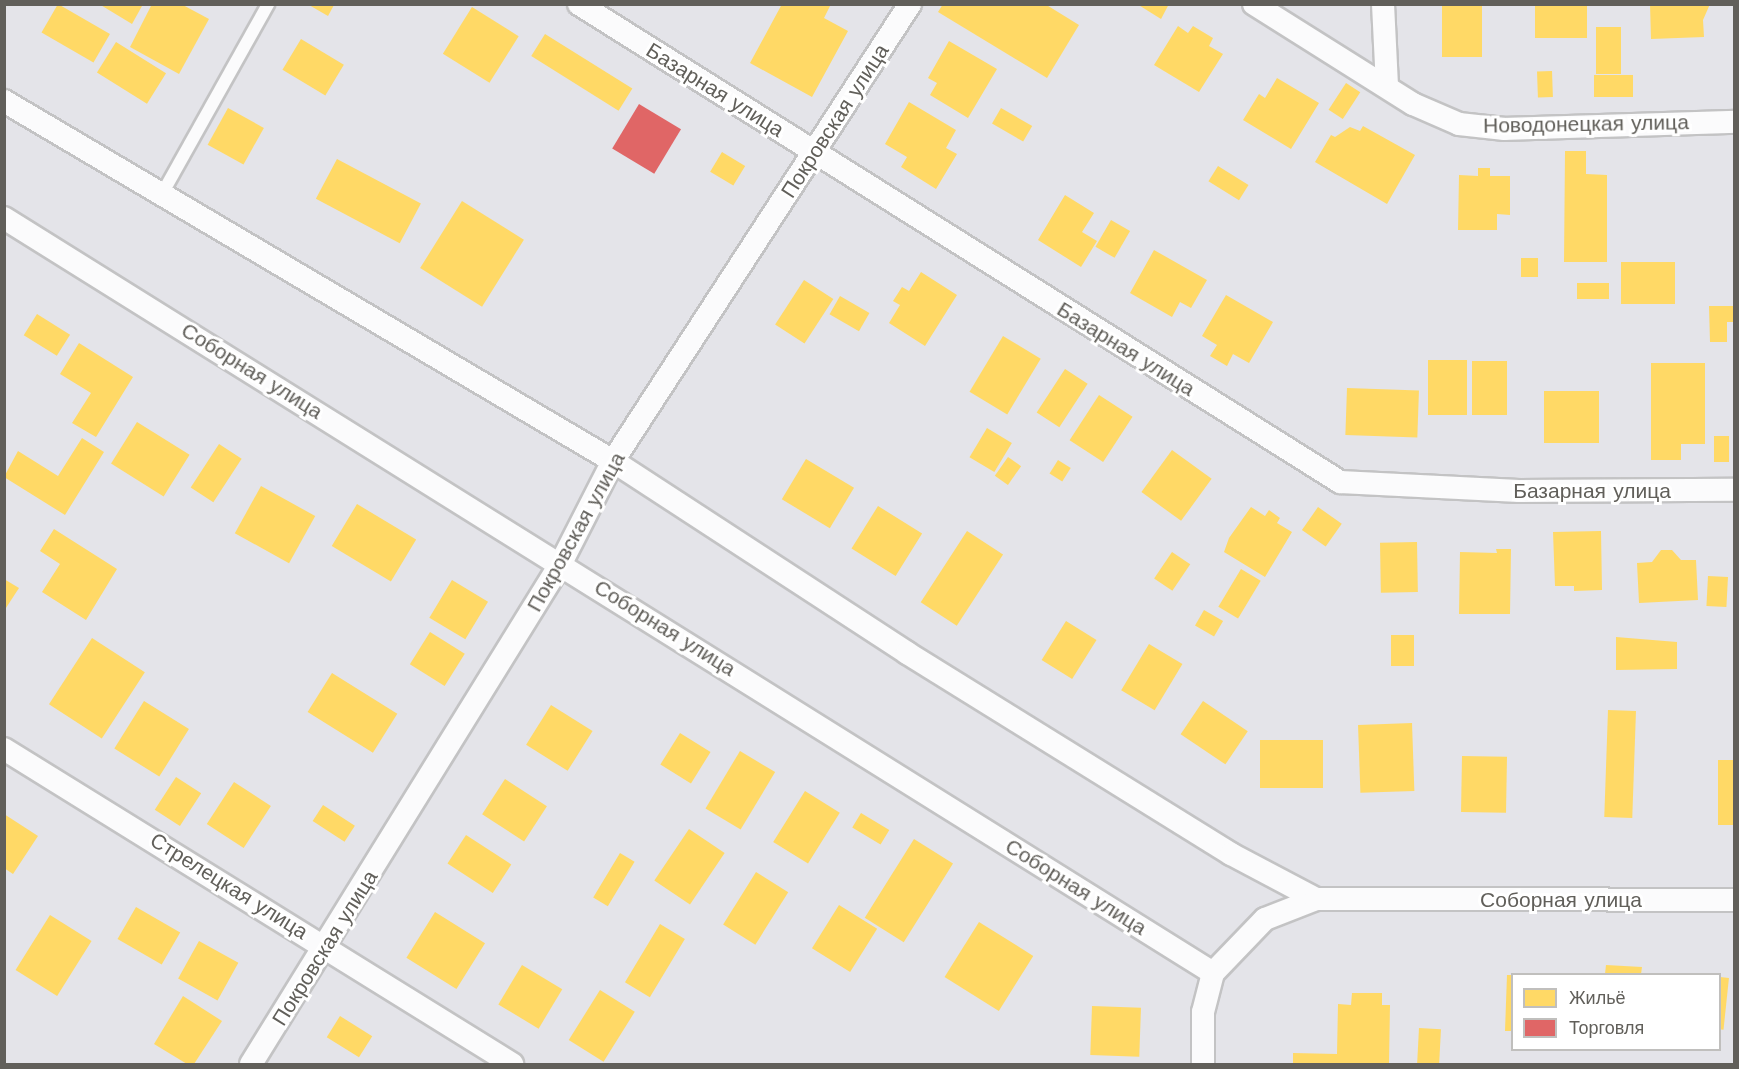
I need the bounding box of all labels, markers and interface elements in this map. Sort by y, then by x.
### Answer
street label: Базарная улица [641,38,789,142]
street label: Покровская улица [776,39,894,203]
street label: Новодонецкая улица [1483,110,1689,138]
street label: Базарная улица [1052,297,1200,401]
street label: Соборная улица [177,317,327,425]
street label: Покровская улица [522,448,630,616]
street label: Базарная улица [1513,478,1671,504]
street label: Соборная улица [590,574,740,682]
street label: Стрелецкая улица [146,827,312,945]
street label: Соборная улица [1001,833,1151,941]
street label: Покровская улица [267,866,383,1030]
street label: Соборная улица [1480,887,1642,913]
legend [1511,973,1721,1051]
text: Жильё [1569,987,1626,1008]
text: Торговля [1569,1017,1644,1038]

